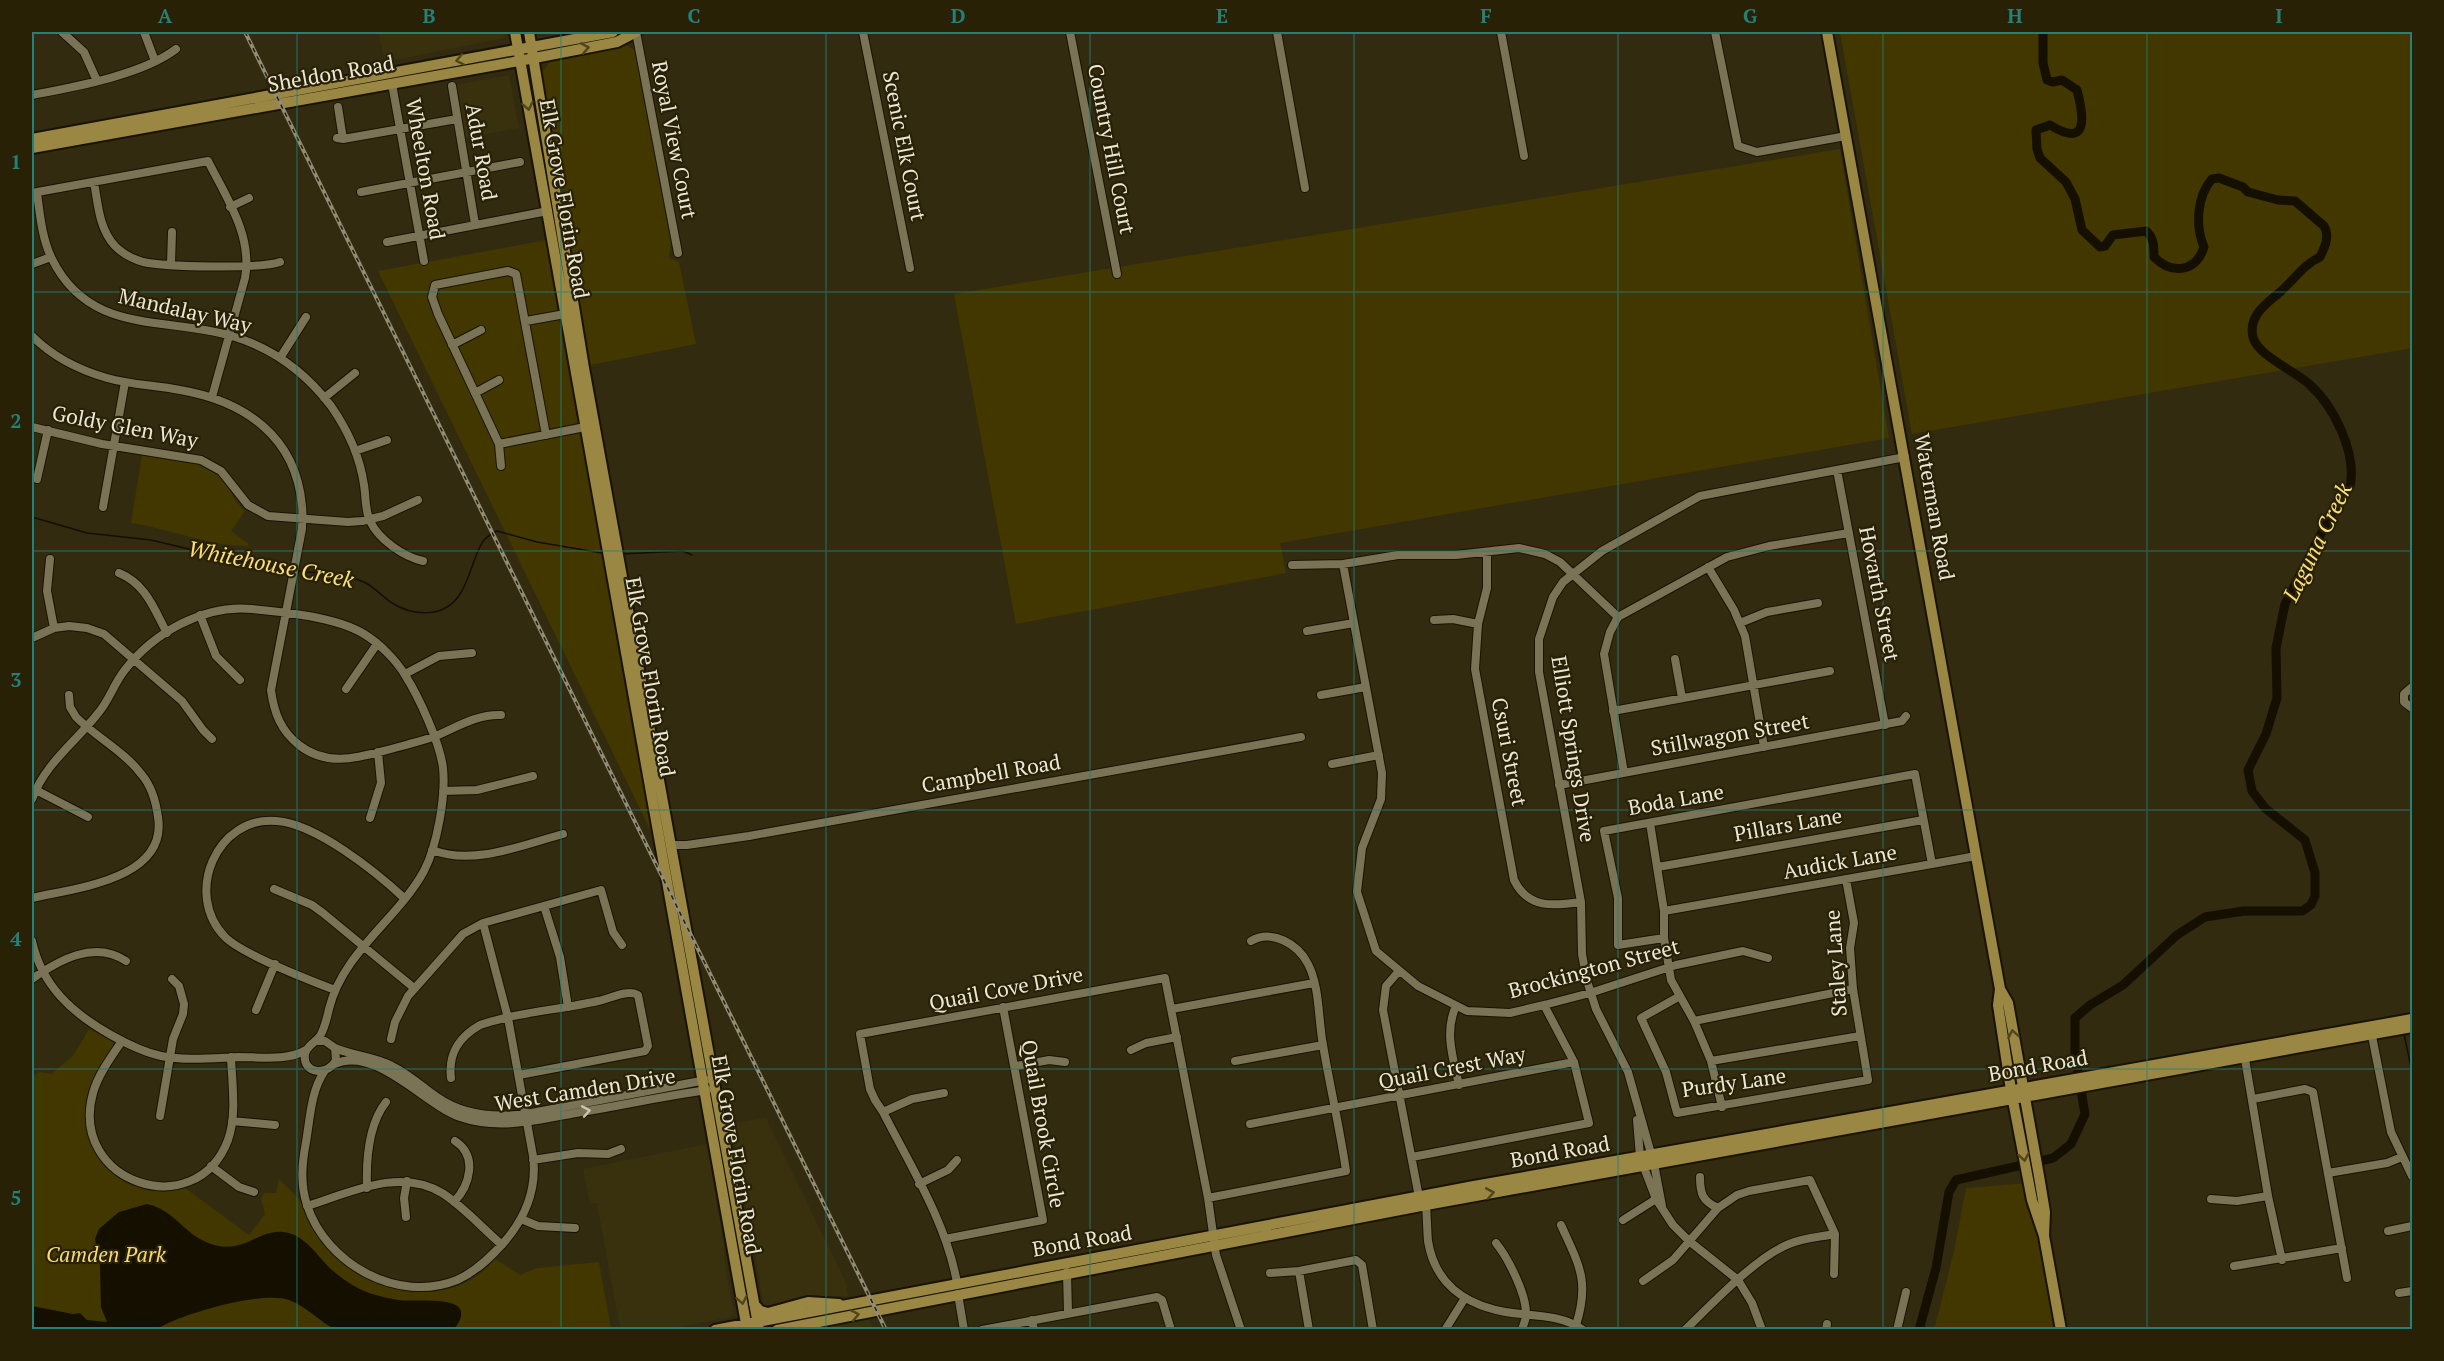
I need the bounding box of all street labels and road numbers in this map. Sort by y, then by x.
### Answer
street label: Sheldon Road [265,48,397,98]
street label: Royal View Court [646,58,704,221]
street label: Country Hill Court [1082,61,1142,237]
street label: Scenic Elk Court [877,69,933,223]
street label: Wheelton Road [400,96,452,242]
street label: Elk Grove Florin Road [534,97,596,301]
street label: Adur Road [460,101,504,203]
street label: Mandalay Way [116,281,255,339]
street label: Goldy Glen Way [50,398,201,454]
street label: Waterman Road [1908,431,1962,583]
street label: Hovarth Street [1853,524,1907,664]
street label: Elk Grove Florin Road [620,575,682,779]
street label: Elliott Springs Drive [1545,654,1603,844]
street label: Csuri Street [1486,695,1534,809]
street label: Stillwagon Street [1649,706,1811,762]
street label: Campbell Road [919,747,1063,799]
street label: Boda Lane [1626,777,1726,821]
street label: Pillars Lane [1731,801,1844,847]
street label: Audick Lane [1781,837,1899,885]
street label: Staley Lane [1817,909,1853,1017]
street label: Brockington Street [1505,932,1683,1004]
street label: Quail Cove Drive [926,959,1085,1017]
street label: Quail Brook Circle [1015,1037,1073,1210]
street label: Quail Crest Way [1376,1039,1528,1095]
street label: Bond Road [1986,1042,2090,1088]
street label: Elk Grove Florin Road [706,1053,768,1257]
street label: West Camden Drive [492,1061,677,1117]
street label: Purdy Lane [1680,1061,1788,1103]
street label: Bond Road [1508,1128,1612,1174]
street label: Bond Road [1030,1217,1134,1263]

